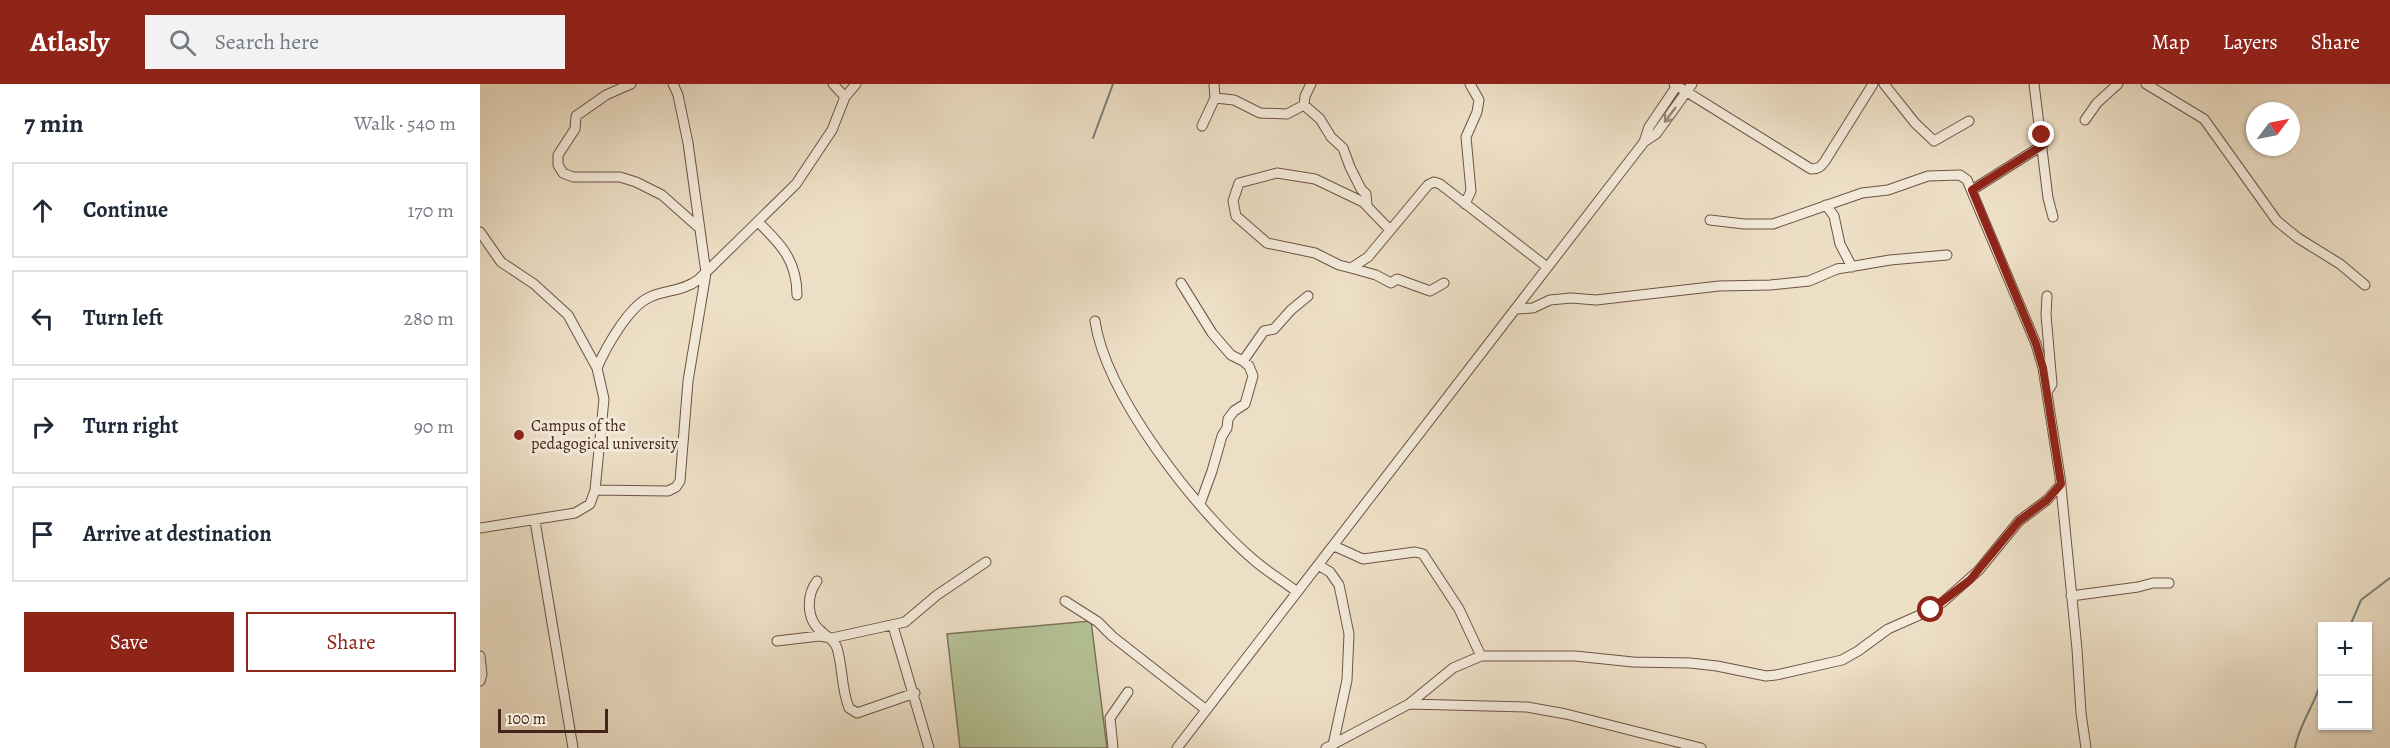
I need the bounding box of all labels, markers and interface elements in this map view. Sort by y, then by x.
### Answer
search box [145,15,565,69]
text: Atlasly [30,23,109,61]
icon: search [166,26,199,59]
text: Search here [214,27,319,57]
text: Map [2151,28,2190,56]
text: Layers [2223,28,2278,56]
text: Share [2311,28,2360,56]
north arrow [2246,102,2300,156]
text: 7 min [24,106,84,141]
one-way arrow [1664,107,1677,123]
text: Walk · 540 m [354,110,456,137]
route end [2028,121,2054,147]
icon: ahead [26,194,59,227]
text: Continue [83,195,168,225]
text: 170 m [408,197,454,224]
icon: left [26,302,59,335]
text: Turn left [83,303,163,333]
text: 280 m [404,305,454,332]
icon: right [26,410,59,443]
text: Turn right [83,411,179,441]
text: 90 m [414,413,454,440]
place label: Campus of the pedagogical university [531,415,679,455]
marker: Campus of the pedagogical university [512,428,526,442]
icon: arrive [26,518,59,551]
text: Arrive at destination [83,519,272,549]
route start [1917,596,1943,622]
button: Save [24,612,234,672]
button: Share [246,612,456,672]
map controls [2318,622,2372,730]
button: + [2318,622,2372,676]
button: − [2318,676,2372,730]
scale bar [498,706,608,734]
text: 100 m [507,708,546,730]

